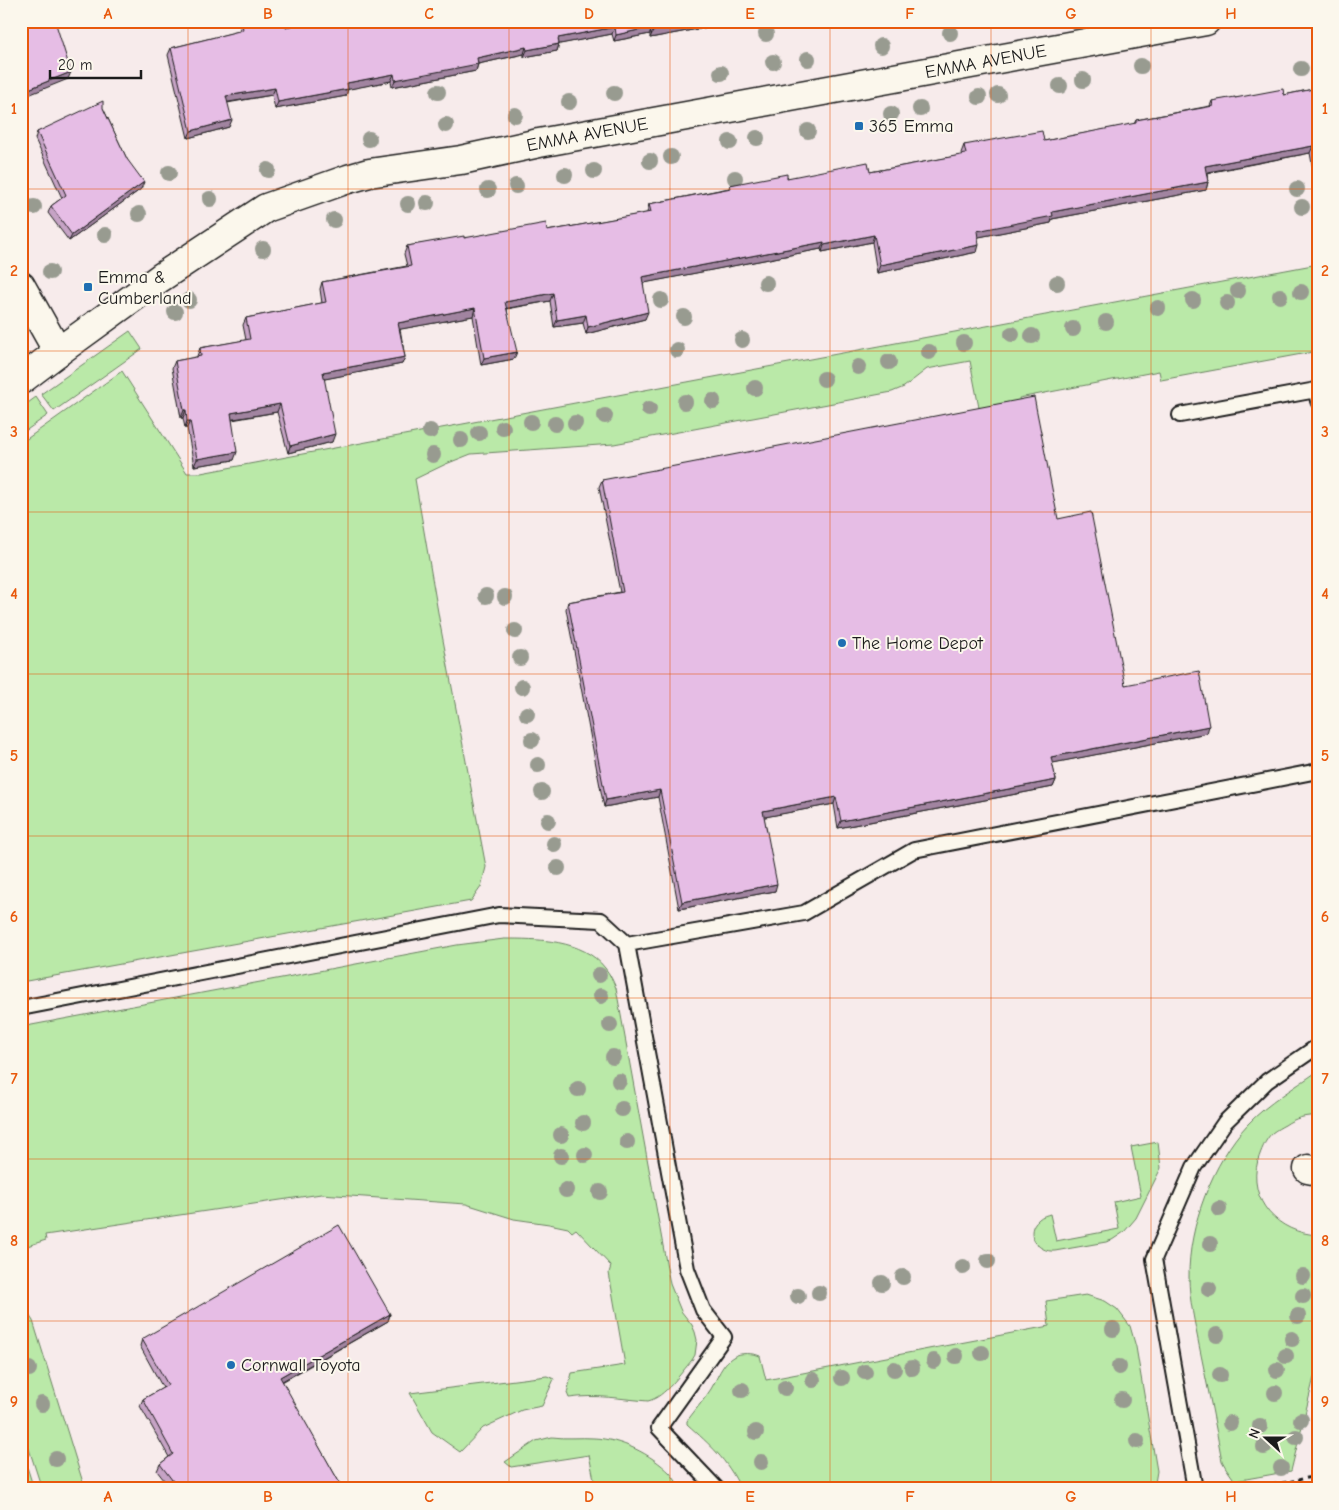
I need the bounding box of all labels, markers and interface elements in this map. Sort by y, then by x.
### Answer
text: A [104,5,113,23]
text: B [263,5,273,23]
text: C [424,5,434,23]
text: D [584,5,594,23]
text: E [745,5,755,23]
text: F [905,5,915,23]
text: G [1065,5,1077,23]
text: H [1225,5,1237,23]
street label: EMMA AVENUE [923,40,1048,83]
scale bar [50,48,141,80]
text: 20 m [58,56,92,74]
text: 1 [11,100,17,118]
text: 1 [1322,100,1328,118]
street label: EMMA AVENUE [525,113,650,156]
place label: 365 Emma [869,116,954,137]
marker: 365 Emma [853,120,865,132]
text: 2 [10,262,18,280]
text: 2 [1321,262,1329,280]
place label: Emma & Cumberland [98,267,192,309]
marker: Emma & Cumberland [82,281,94,293]
text: 3 [10,423,18,441]
text: 3 [1321,423,1329,441]
text: 4 [10,585,18,603]
text: 4 [1321,585,1329,603]
place label: The Home Depot [852,633,984,654]
marker: The Home Depot [836,637,848,649]
text: 5 [10,747,18,765]
text: 5 [1321,747,1329,765]
text: 6 [10,908,18,926]
text: 6 [1321,908,1329,926]
text: 7 [10,1070,18,1088]
text: 7 [1321,1070,1329,1088]
text: 8 [10,1232,18,1250]
text: 8 [1321,1232,1329,1250]
place label: Cornwall Toyota [241,1355,361,1376]
marker: Cornwall Toyota [225,1359,237,1371]
text: 9 [10,1393,18,1411]
text: 9 [1321,1393,1329,1411]
north arrow [1242,1412,1292,1462]
text: N [1245,1426,1264,1441]
text: A [104,1488,113,1506]
text: B [263,1488,273,1506]
text: C [424,1488,434,1506]
text: D [584,1488,594,1506]
text: E [745,1488,755,1506]
text: F [905,1488,915,1506]
text: G [1065,1488,1077,1506]
text: H [1225,1488,1237,1506]

